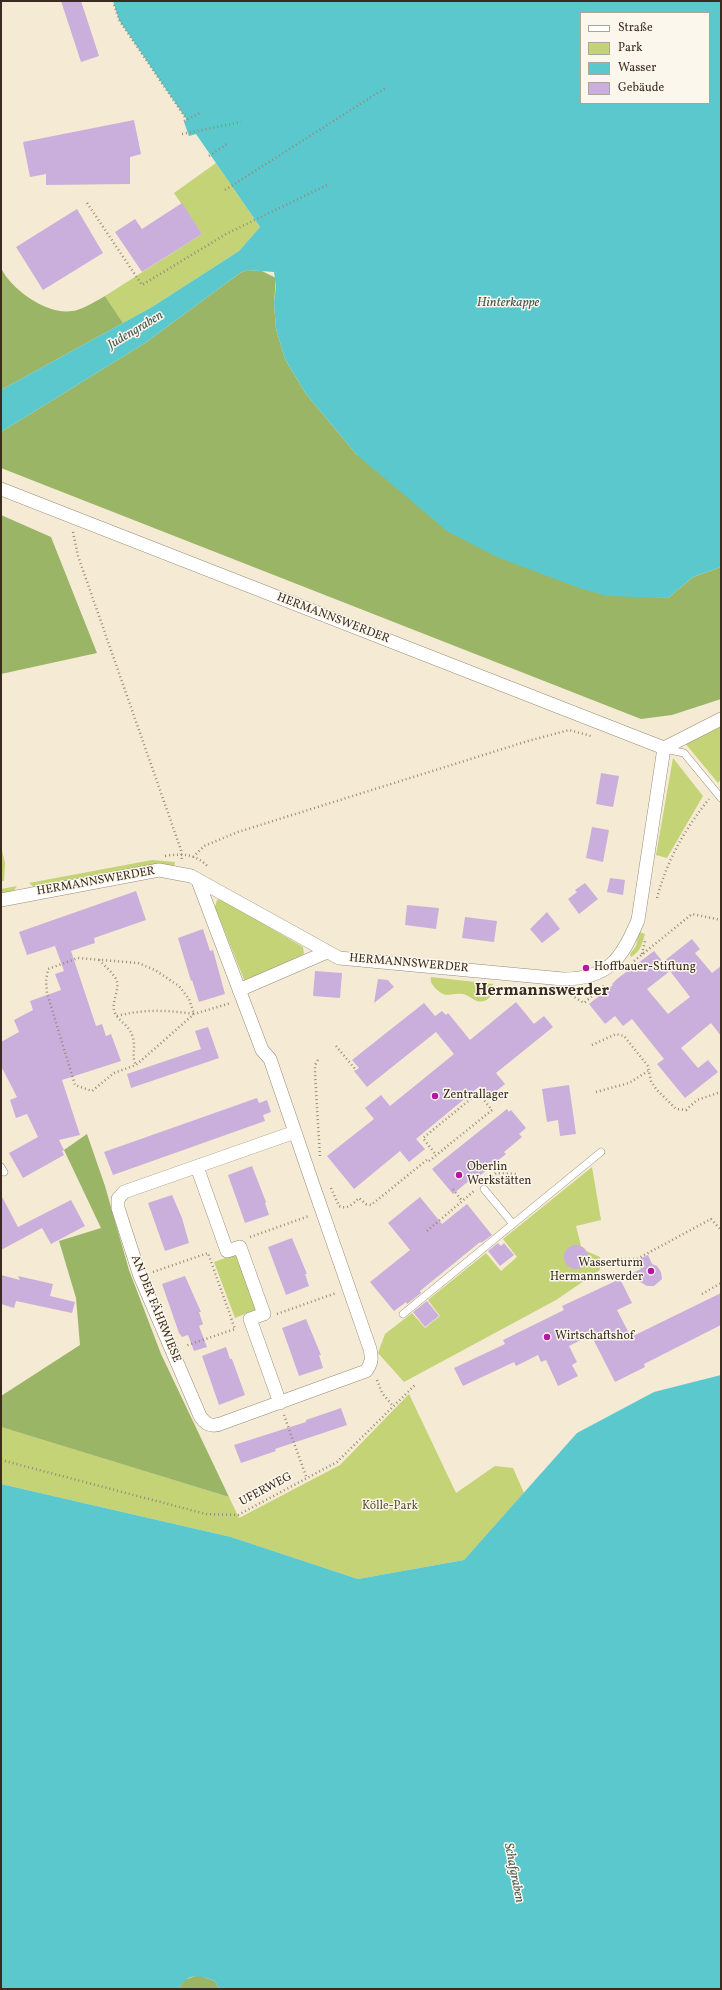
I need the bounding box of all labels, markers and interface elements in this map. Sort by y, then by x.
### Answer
legend [580,12,710,104]
text: Straße [618,20,653,36]
text: Park [618,40,643,56]
text: Wasser [618,60,656,76]
text: Gebäude [618,80,664,96]
water label: Hinterkappe [477,296,539,312]
water label: Judengraben [105,308,167,354]
street label: HERMANNSWERDER [274,591,392,647]
street label: HERMANNSWERDER [36,864,156,900]
street label: HERMANNSWERDER [349,952,469,976]
place label: Hoffbauer-Stiftung [594,961,696,975]
marker: Hoffbauer-Stiftung [581,963,591,973]
district label: Hermannswerder [475,982,609,1002]
place label: Zentrallager [443,1089,509,1103]
marker: Zentrallager [430,1091,440,1101]
place label: Oberlin Werkstätten [467,1161,532,1189]
marker: Oberlin Werkstätten [454,1170,464,1180]
street label: AN DER FÄHRWIESE [127,1253,183,1365]
place label: Wasserturm Hermannswerder [550,1257,643,1285]
marker: Wasserturm Hermannswerder [646,1266,656,1276]
place label: Wirtschaftshof [555,1330,634,1344]
marker: Wirtschaftshof [542,1332,552,1342]
street label: UFERWEG [237,1470,295,1510]
park label: Kölle-Park [362,1500,418,1514]
water label: Schafgraben [500,1842,526,1904]

